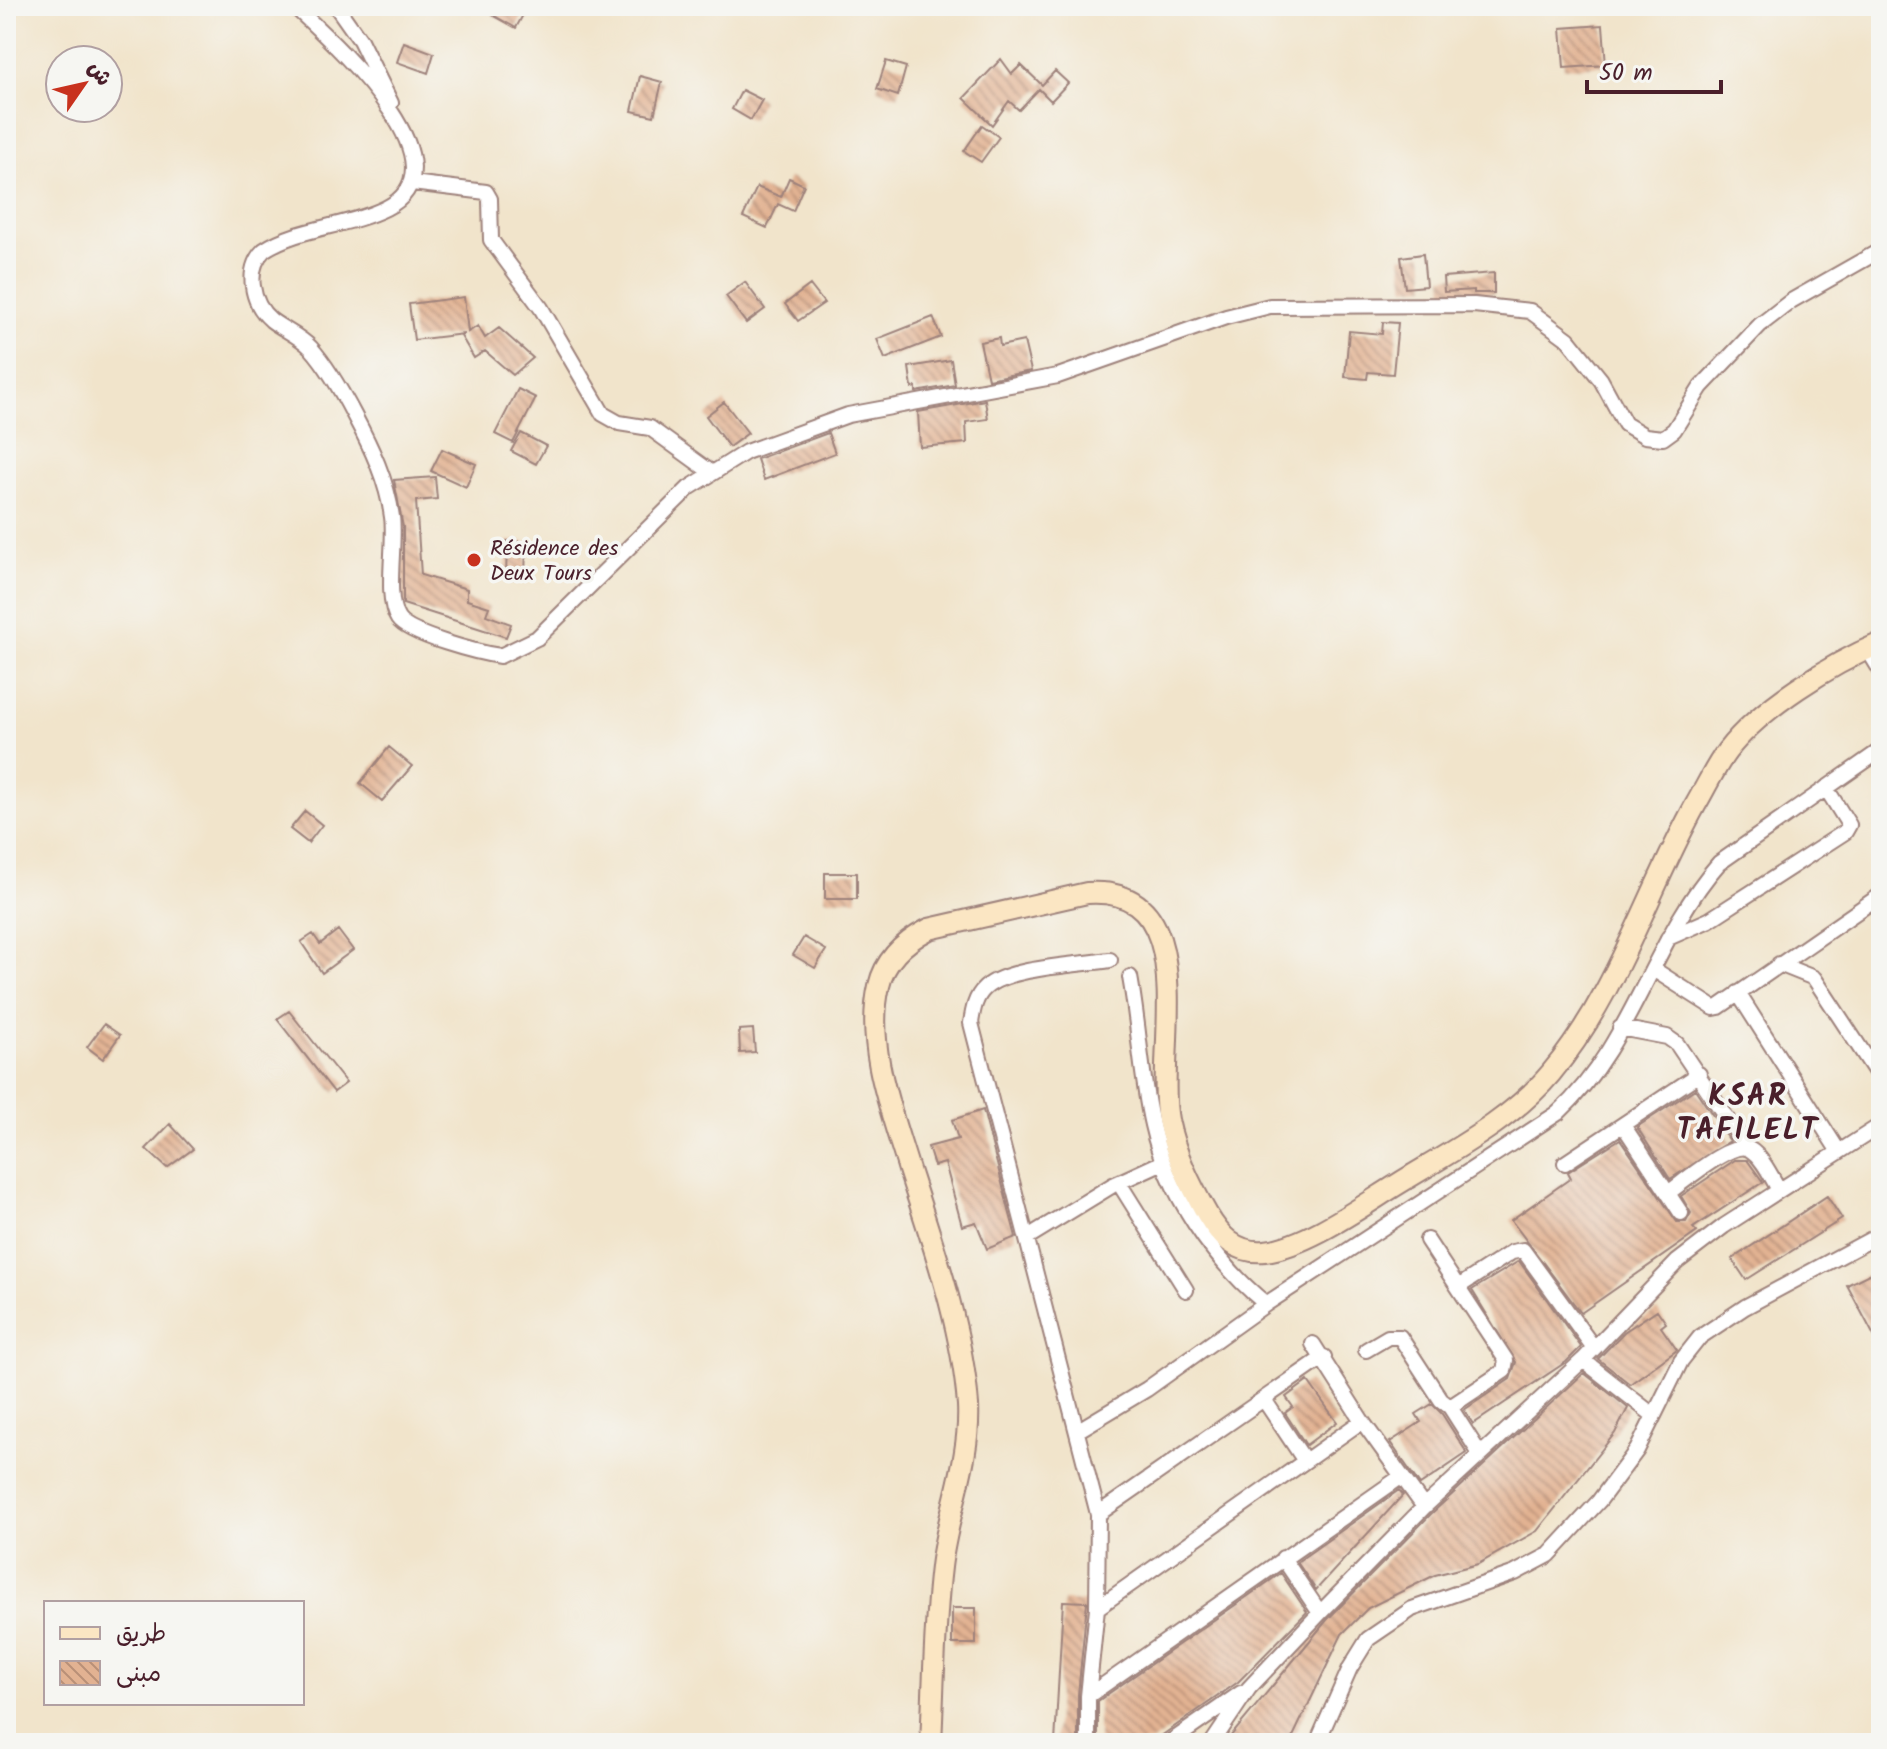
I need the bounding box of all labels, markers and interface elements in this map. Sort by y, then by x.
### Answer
north arrow [44,44,124,124]
scale bar [1587,44,1721,94]
text: ش [77,54,120,94]
text: 50 m [1599,54,1653,93]
place label: Résidence des Deux Tours [490,532,619,592]
marker: Résidence des Deux Tours [465,551,483,569]
district label: KSAR TAFILELT [1677,1073,1820,1155]
legend [44,1601,304,1705]
text: طريق [116,1615,166,1654]
text: مبنى [116,1655,161,1694]

